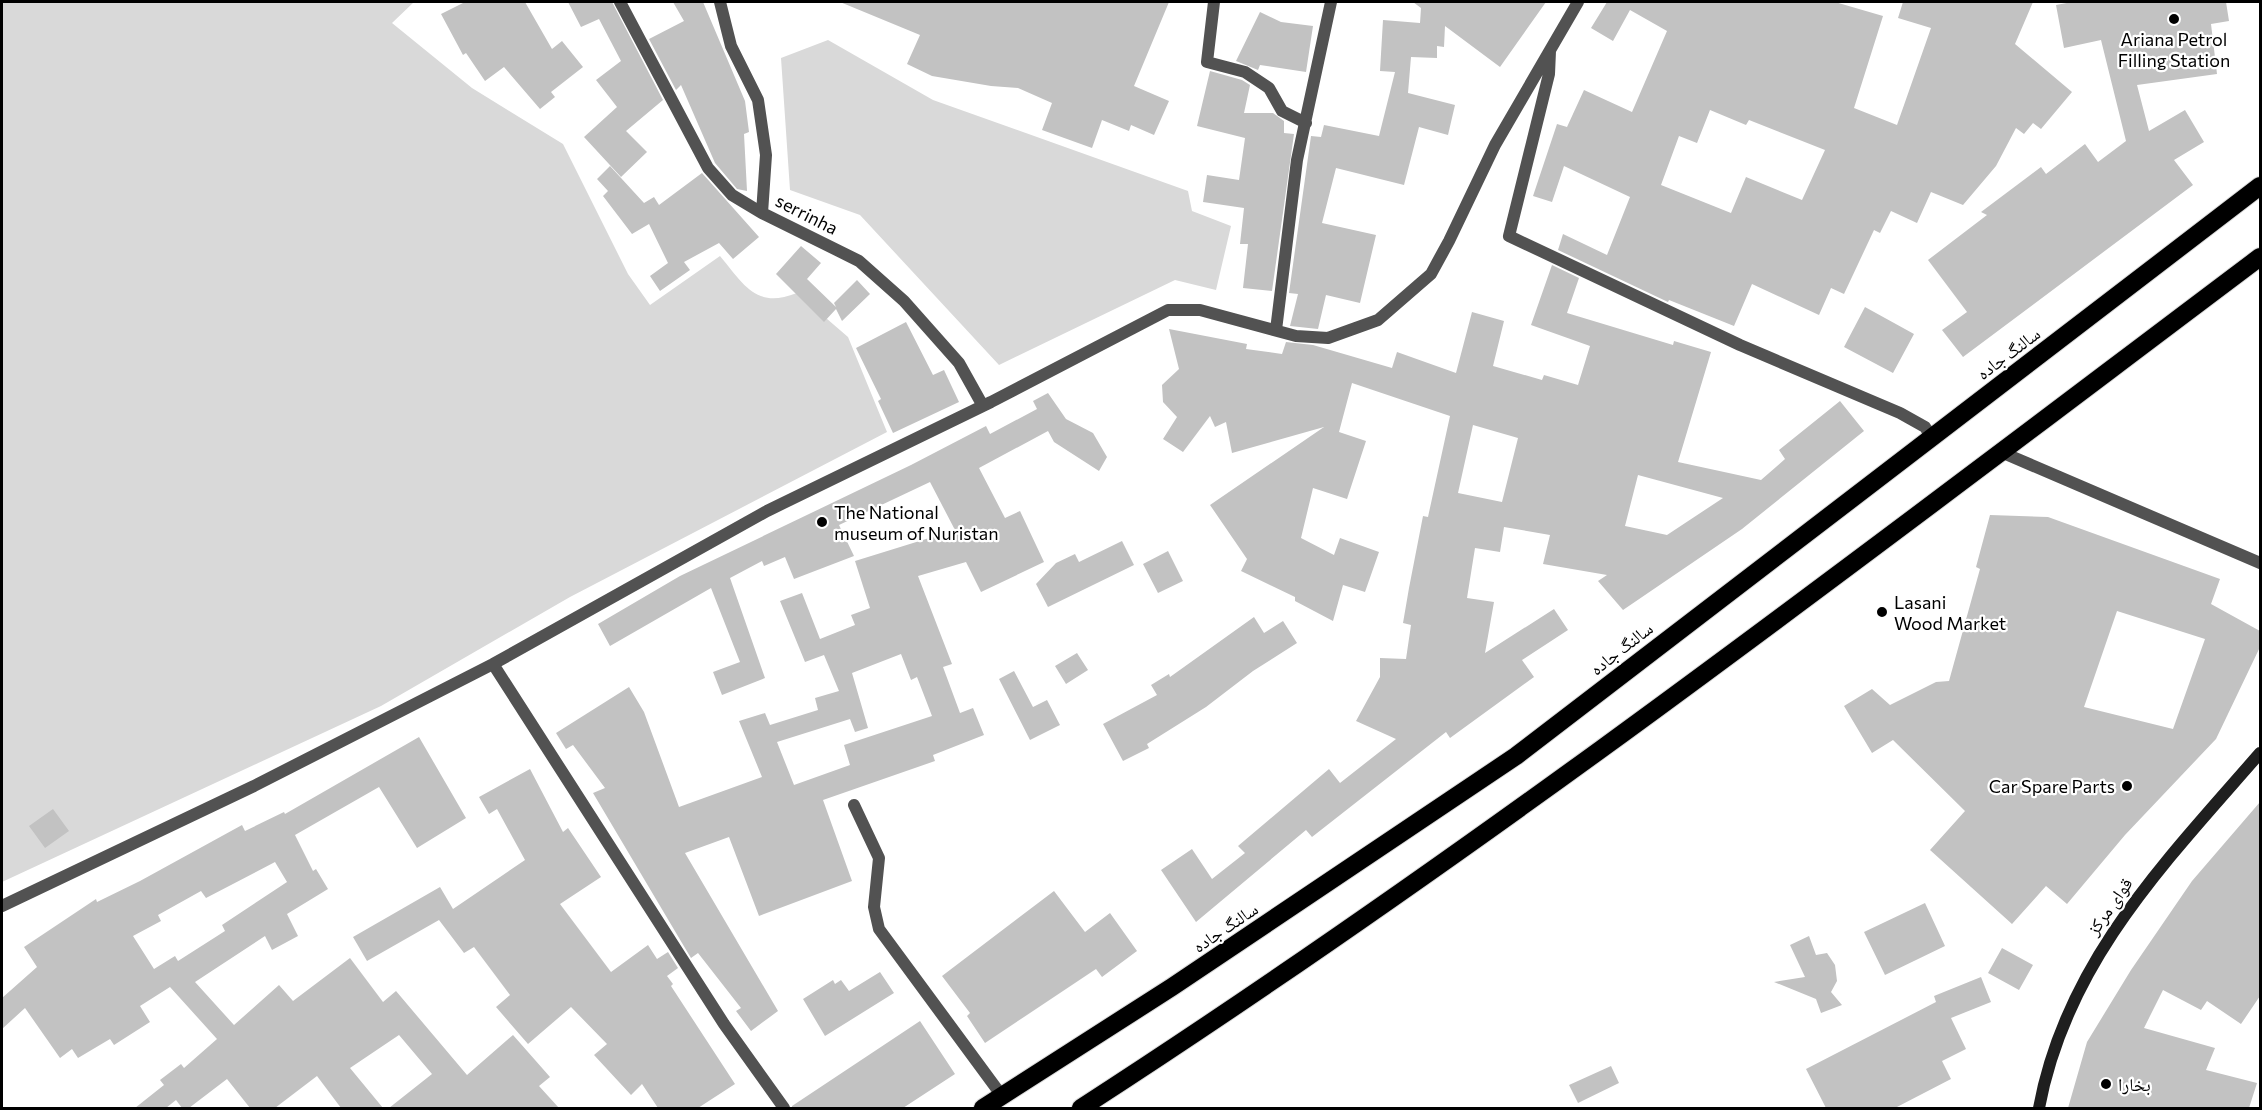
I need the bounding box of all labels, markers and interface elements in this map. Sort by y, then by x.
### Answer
marker: Ariana Petrol Filling Station [2167,12,2181,26]
place label: Ariana Petrol Filling Station [2118,28,2230,71]
street label: serrinha [772,189,842,239]
street label: سالنگ جاده [1972,322,2044,384]
place label: The National museum of Nuristan [834,501,999,544]
marker: The National museum of Nuristan [815,515,829,529]
place label: Lasani Wood Market [1894,591,2006,634]
marker: Lasani Wood Market [1875,605,1889,619]
street label: سالنگ جاده [1585,617,1657,679]
place label: Car Spare Parts [1989,775,2115,797]
marker: Car Spare Parts [2120,779,2134,793]
street label: قوای مرکز [2081,873,2137,940]
street label: سالنگ جاده [1188,897,1262,957]
place label: بخارا [2118,1073,2151,1096]
marker: بخارا [2099,1077,2113,1091]

